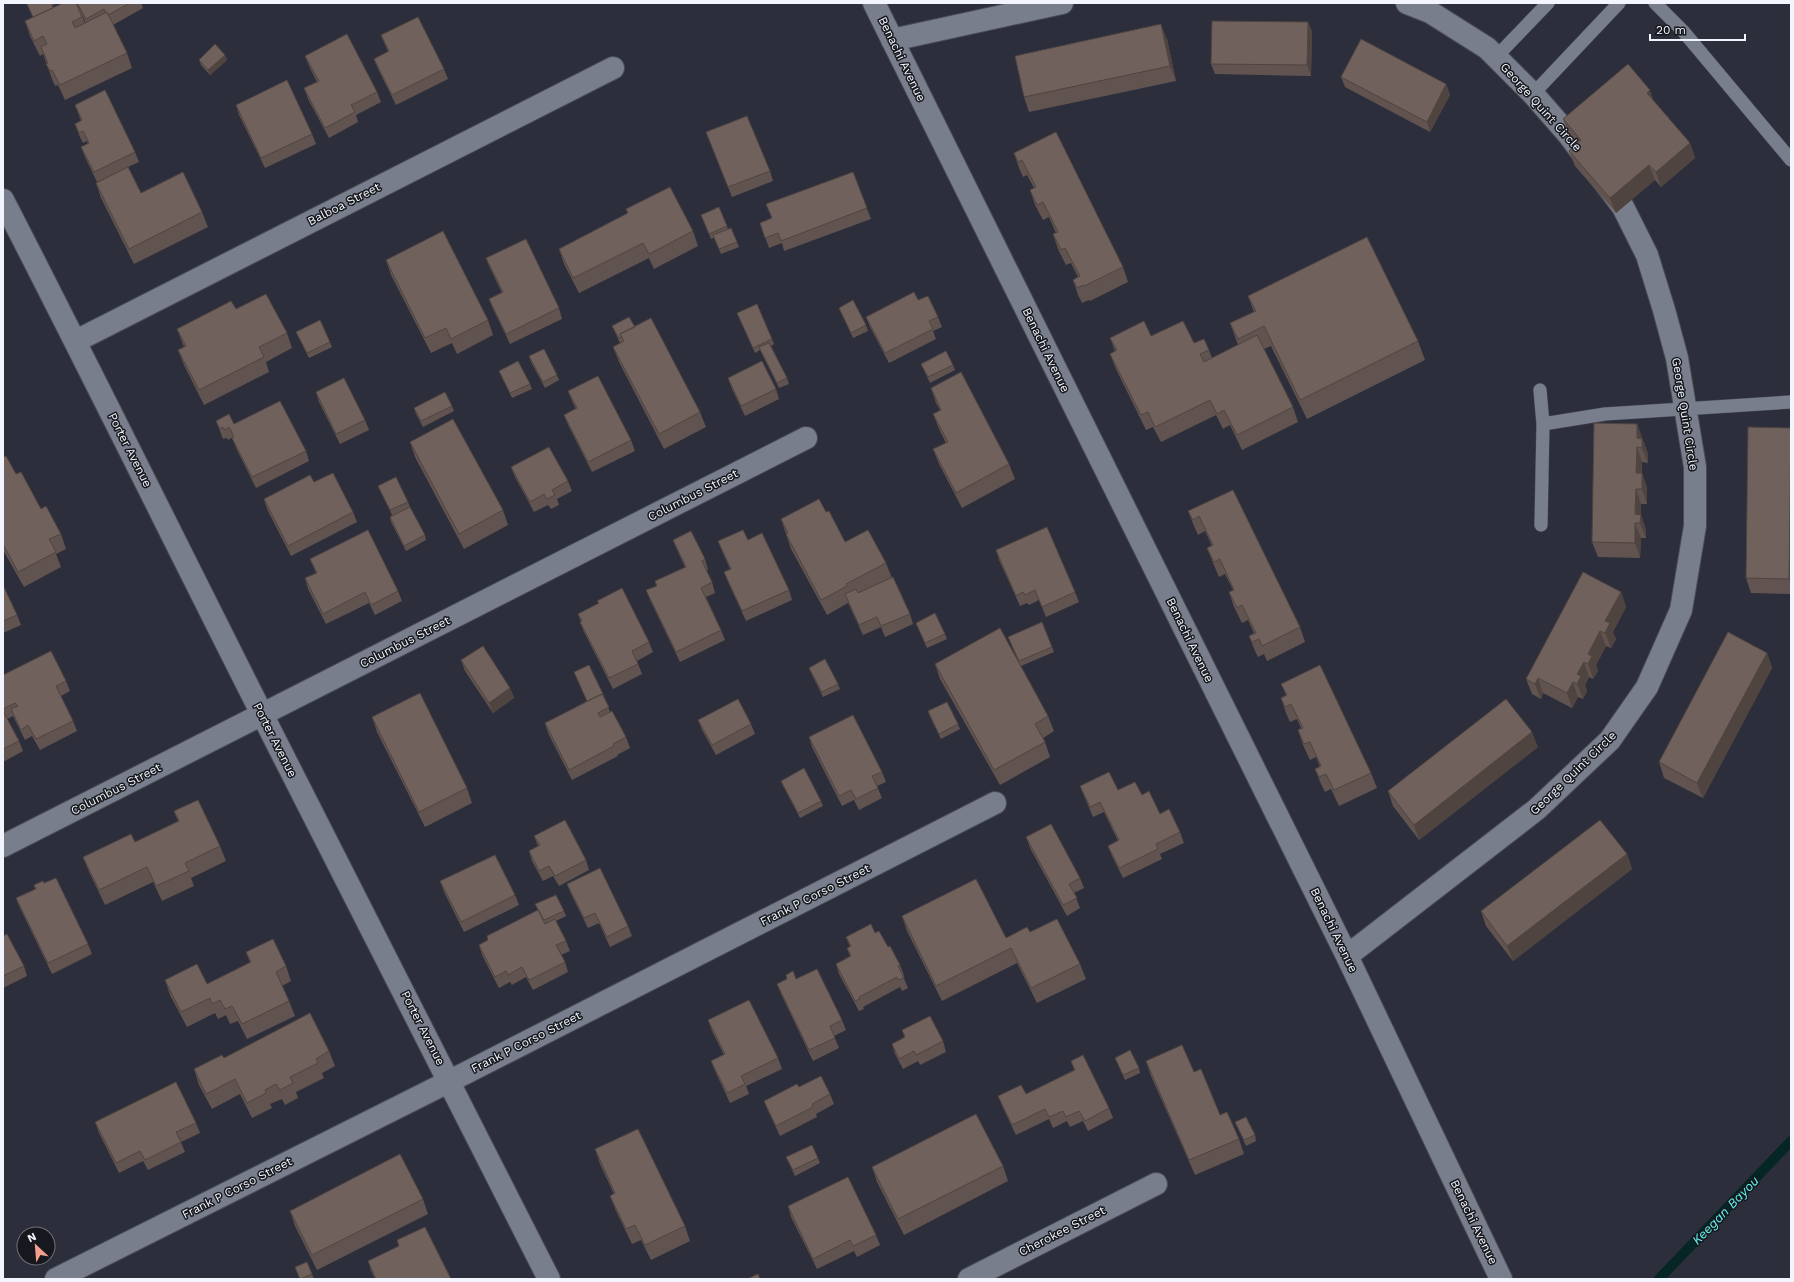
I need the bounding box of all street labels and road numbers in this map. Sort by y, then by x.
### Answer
street label: Benachi Avenue [875,14,929,104]
street label: George Quint Circle [1498,60,1584,154]
street label: Balboa Street [305,180,383,228]
street label: Benachi Avenue [1019,305,1073,395]
street label: George Quint Circle [1669,356,1701,472]
street label: Porter Avenue [105,410,155,490]
street label: Columbus Street [646,466,740,524]
street label: Benachi Avenue [1163,595,1217,685]
street label: Columbus Street [358,613,452,671]
street label: Porter Avenue [250,700,300,780]
street label: George Quint Circle [1527,728,1619,818]
street label: Columbus Street [69,760,163,818]
street label: Frank P Corso Street [758,861,872,929]
street label: Benachi Avenue [1307,885,1361,975]
street label: Porter Avenue [398,988,448,1068]
street label: Frank P Corso Street [469,1008,583,1076]
street label: Frank P Corso Street [180,1154,294,1222]
street label: Benachi Avenue [1447,1177,1501,1267]
street label: Cherokee Street [1016,1203,1108,1259]

